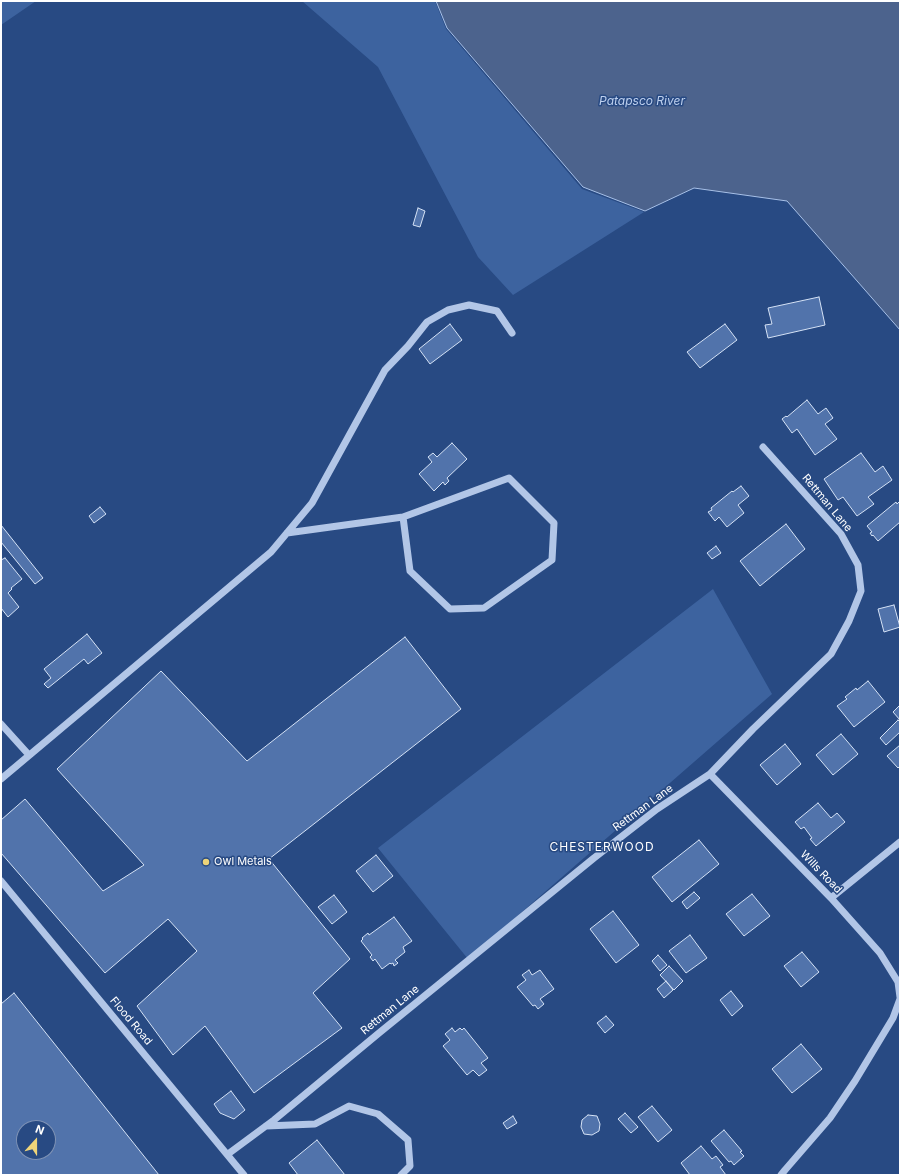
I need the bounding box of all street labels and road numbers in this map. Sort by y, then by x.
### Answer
street label: Rettman Lane [799,472,855,534]
street label: Rettman Lane [610,782,676,834]
street label: Wills Road [797,848,845,896]
street label: Rettman Lane [358,983,422,1037]
street label: Flood Road [107,994,155,1048]

